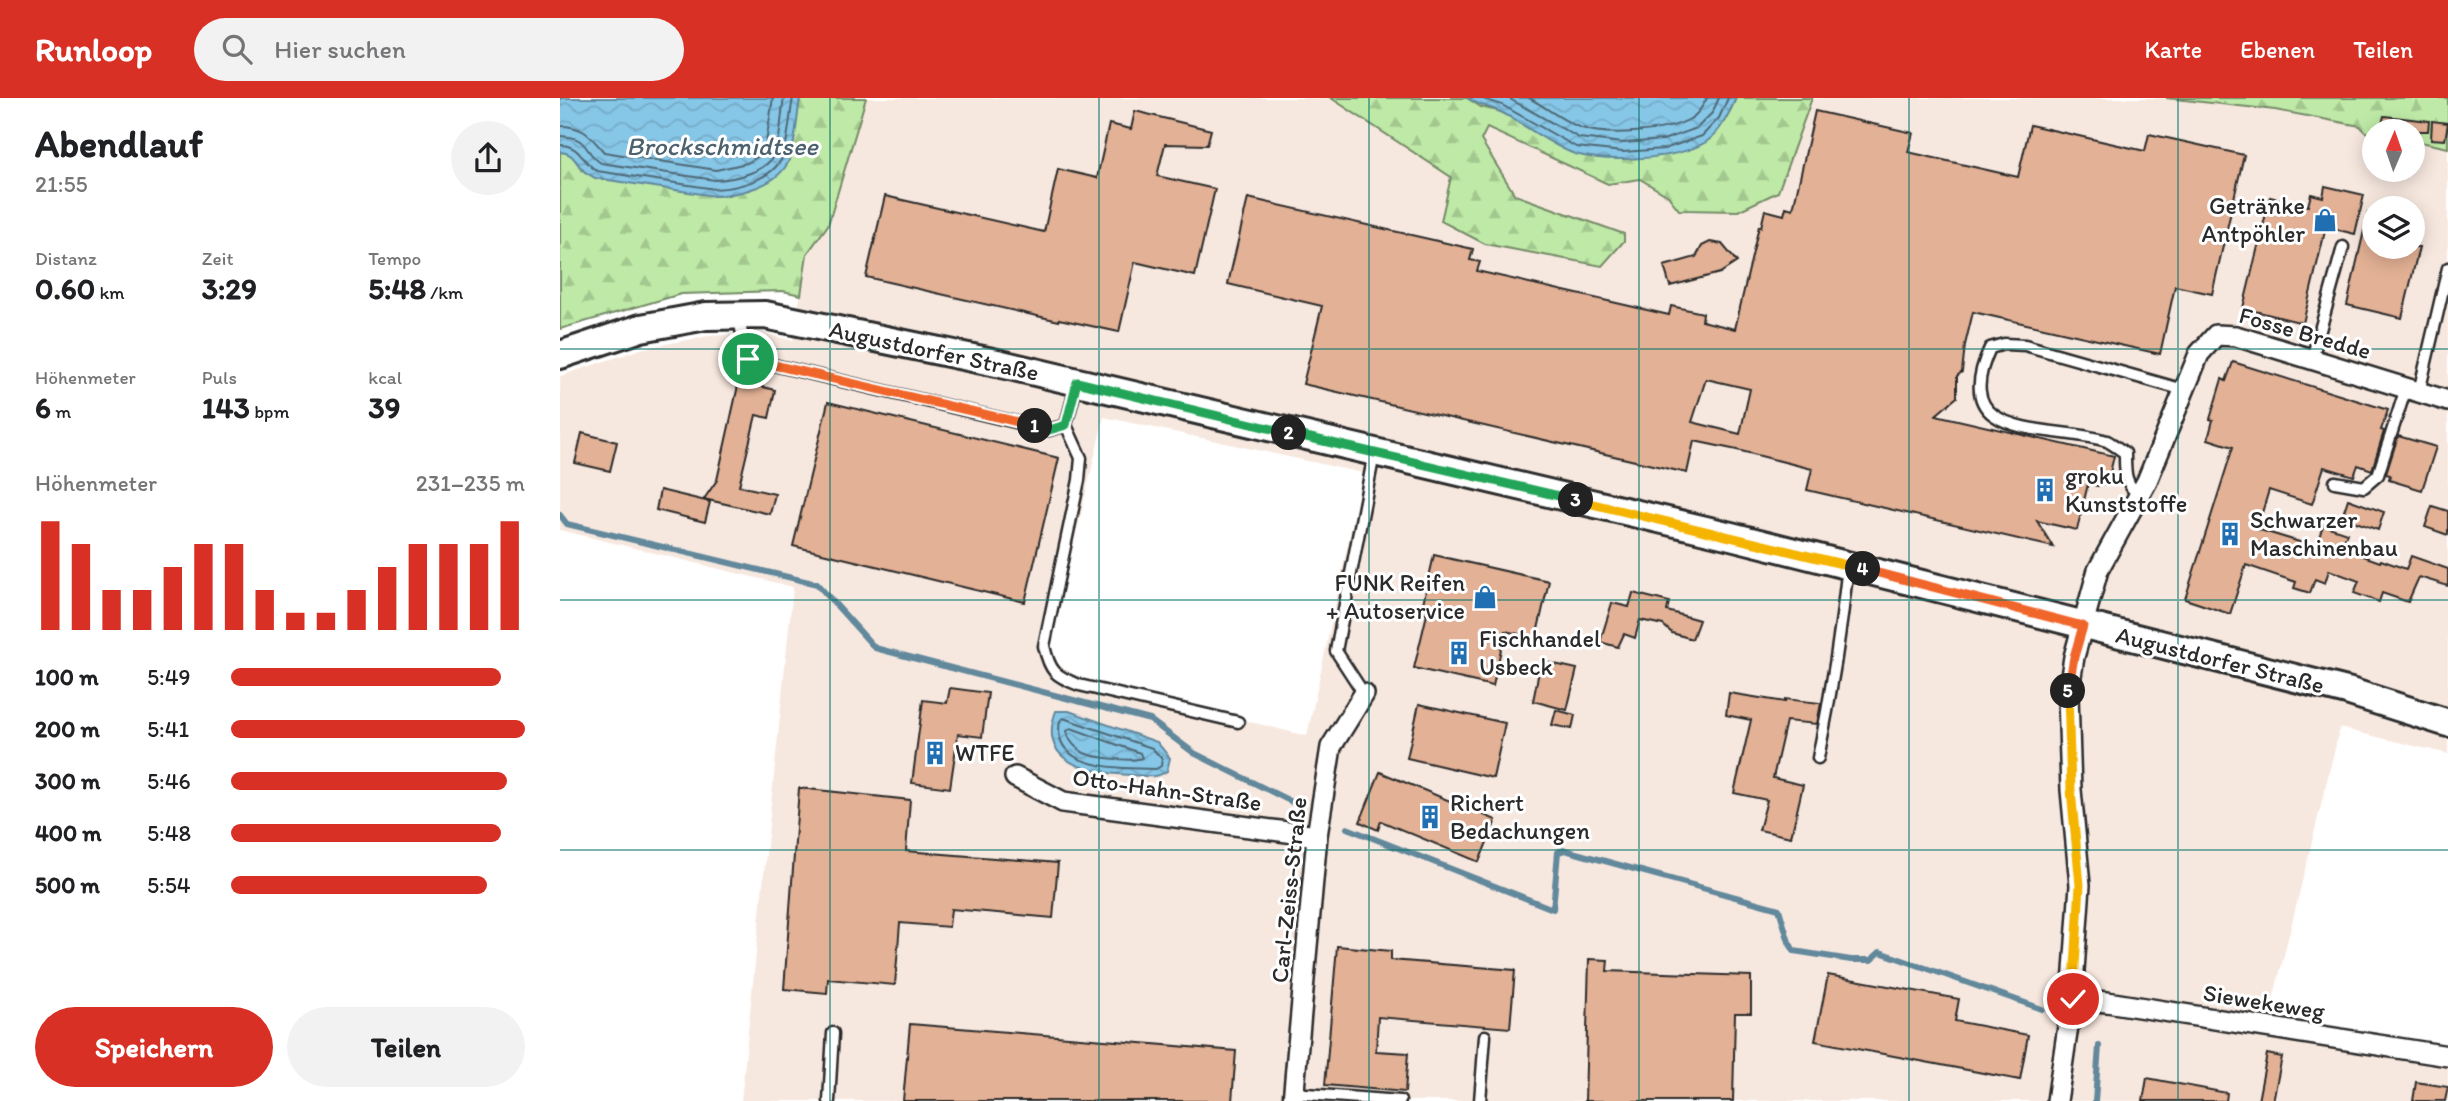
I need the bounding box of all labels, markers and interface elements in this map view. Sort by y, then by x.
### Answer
search box [194,18,684,81]
text: Runloop [35,30,152,69]
icon: search [218,30,256,68]
text: Hier suchen [274,33,406,65]
text: Karte [2144,35,2202,64]
text: Ebenen [2240,35,2315,64]
text: Teilen [2353,35,2413,64]
north arrow [2362,119,2426,182]
map controls [2362,119,2425,259]
text: Abendlauf [35,121,203,167]
button: share [451,121,525,195]
water label: Brockschmidtsee [626,130,819,162]
text: 21:55 [35,170,88,198]
place label: Getränke Antpöhler [2201,191,2305,248]
button: layers [2362,196,2425,259]
shop icon: Getränke Antpöhler [2311,206,2339,234]
text: Distanz [35,247,97,270]
text: Zeit [202,247,234,270]
text: Tempo [368,247,421,270]
text: 0.60 [35,270,95,307]
text: 3:29 [202,270,257,307]
text: 5:48 [368,270,426,307]
text: km [95,281,125,304]
text: /km [426,281,463,304]
street label: Fosse Bredde [2236,300,2374,365]
street label: Augustdorfer Straße [827,314,1042,387]
pin [718,329,778,389]
icon: arrive [729,340,767,378]
text: Höhenmeter [35,366,136,389]
text: Puls [202,366,237,389]
text: kcal [368,366,402,389]
text: 6 [35,389,51,426]
text: 143 [202,389,250,426]
text: 39 [368,389,400,426]
text: m [51,400,71,423]
text: bpm [250,400,290,423]
pin: 1 [1018,408,1052,444]
text: 1 [1030,414,1039,437]
pin: 2 [1272,416,1306,450]
text: 2 [1284,421,1294,444]
place label: groku Kunststoffe [2065,461,2187,518]
text: Höhenmeter [35,469,157,497]
text: 231–235 m [416,469,525,497]
building icon: groku Kunststoffe [2031,476,2059,504]
pin: 3 [1558,482,1594,518]
text: 3 [1570,488,1581,511]
place label: Schwarzer Maschinenbau [2250,505,2398,562]
building icon: Schwarzer Maschinenbau [2216,520,2244,548]
pin: 4 [1846,552,1880,587]
text: 4 [1857,557,1868,580]
place label: FUNK Reifen + Autoservice [1326,568,1465,625]
shop icon: FUNK Reifen + Autoservice [1471,583,1499,611]
street label: Augustdorfer Straße [2113,620,2327,699]
place label: Fischhandel Usbeck [1479,624,1601,681]
building icon: Fischhandel Usbeck [1445,639,1473,667]
text: 100 m [35,663,99,691]
text: 5:49 [147,663,191,691]
pin: 5 [2050,674,2086,708]
text: 5 [2063,679,2072,702]
text: 200 m [35,715,100,743]
text: 5:41 [147,715,189,743]
place label: WTFE [955,738,1014,767]
building icon: WTFE [921,739,949,767]
street label: Otto-Hahn-Straße [1071,762,1264,817]
text: 300 m [35,767,100,795]
text: 5:46 [147,767,191,795]
place label: Richert Bedachungen [1450,788,1590,845]
street label: Carl-Zeiss-Straße [1264,796,1313,984]
building icon: Richert Bedachungen [1416,803,1444,831]
text: 400 m [35,819,102,847]
text: 5:48 [147,819,191,847]
text: 500 m [35,871,100,899]
text: 5:54 [147,871,191,899]
pin [2043,969,2103,1029]
street label: Siewekeweg [2201,978,2328,1026]
icon: check [2054,980,2092,1018]
button: Speichern [35,1007,273,1087]
button: Teilen [287,1007,525,1087]

